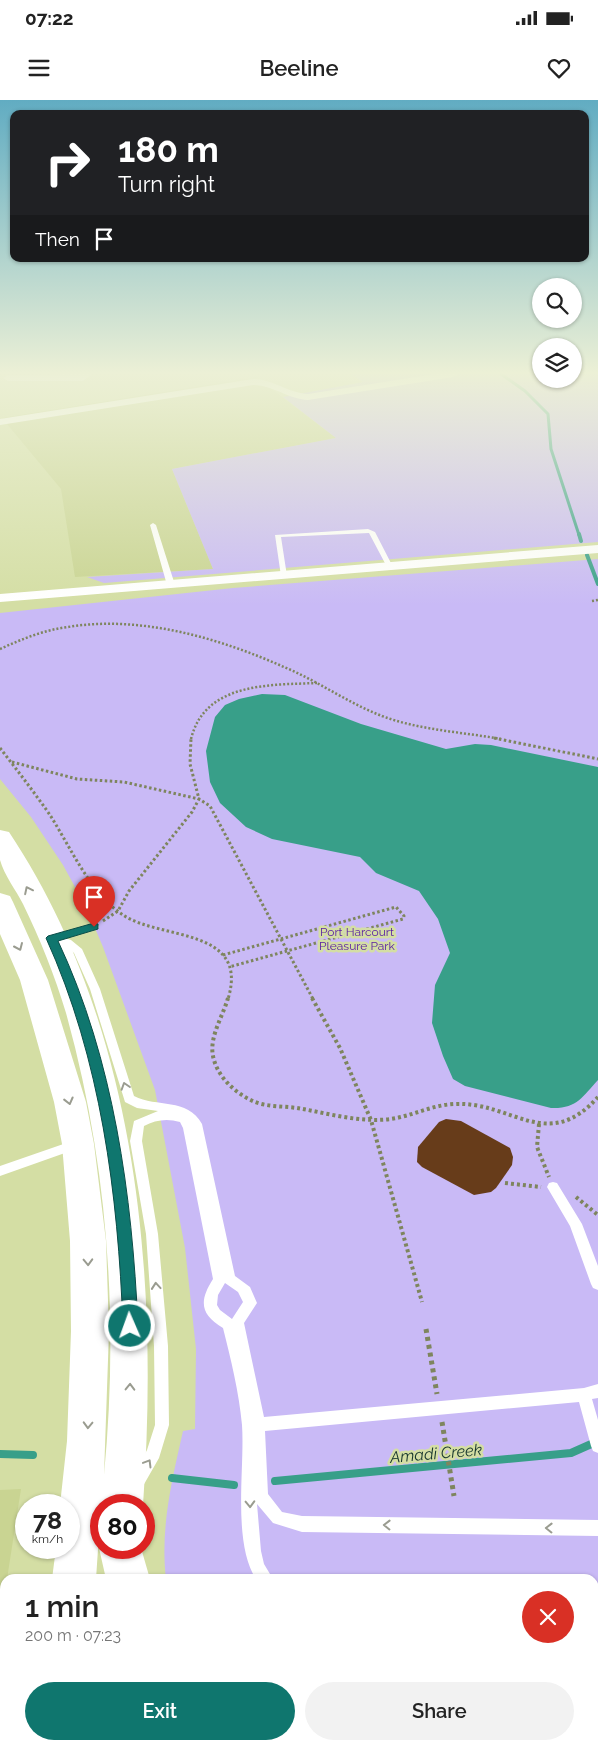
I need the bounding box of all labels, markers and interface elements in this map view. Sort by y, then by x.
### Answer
text: 07:22 [25,7,73,29]
icon: menu [25,54,53,82]
icon: heart [545,54,573,82]
text: Beeline [259,55,339,81]
text: 180 m [118,129,219,170]
icon: right [35,130,100,195]
text: Turn right [118,171,215,197]
icon: arrive [90,225,118,253]
text: Then [35,228,80,250]
map controls [532,278,582,388]
button: search [532,278,582,328]
button: layers [532,338,582,388]
pin [73,876,115,927]
icon: arrive [80,883,108,911]
one-way arrow [24,886,34,895]
park label: Port Harcourt Pleasure Park [319,925,396,953]
one-way arrow [13,942,24,951]
one-way arrow [121,1082,131,1090]
one-way arrow [63,1097,74,1106]
one-way arrow [83,1258,93,1266]
one-way arrow [151,1282,162,1290]
position arrow [103,1299,155,1351]
one-way arrow [125,1382,135,1390]
one-way arrow [82,1421,93,1429]
water label: Amadi Creek [388,1440,483,1467]
one-way arrow [142,1460,152,1469]
speed limit sign: 80 [90,1494,155,1559]
one-way arrow [245,1501,256,1509]
text: 78 [33,1505,62,1535]
one-way arrow [383,1520,390,1530]
one-way arrow [545,1523,553,1533]
text: km/h [32,1532,63,1546]
text: 1 min [25,1589,100,1624]
button: close [522,1591,574,1643]
text: 200 m · 07:23 [25,1626,121,1645]
button: Exit [25,1682,295,1740]
button: Share [305,1682,574,1740]

